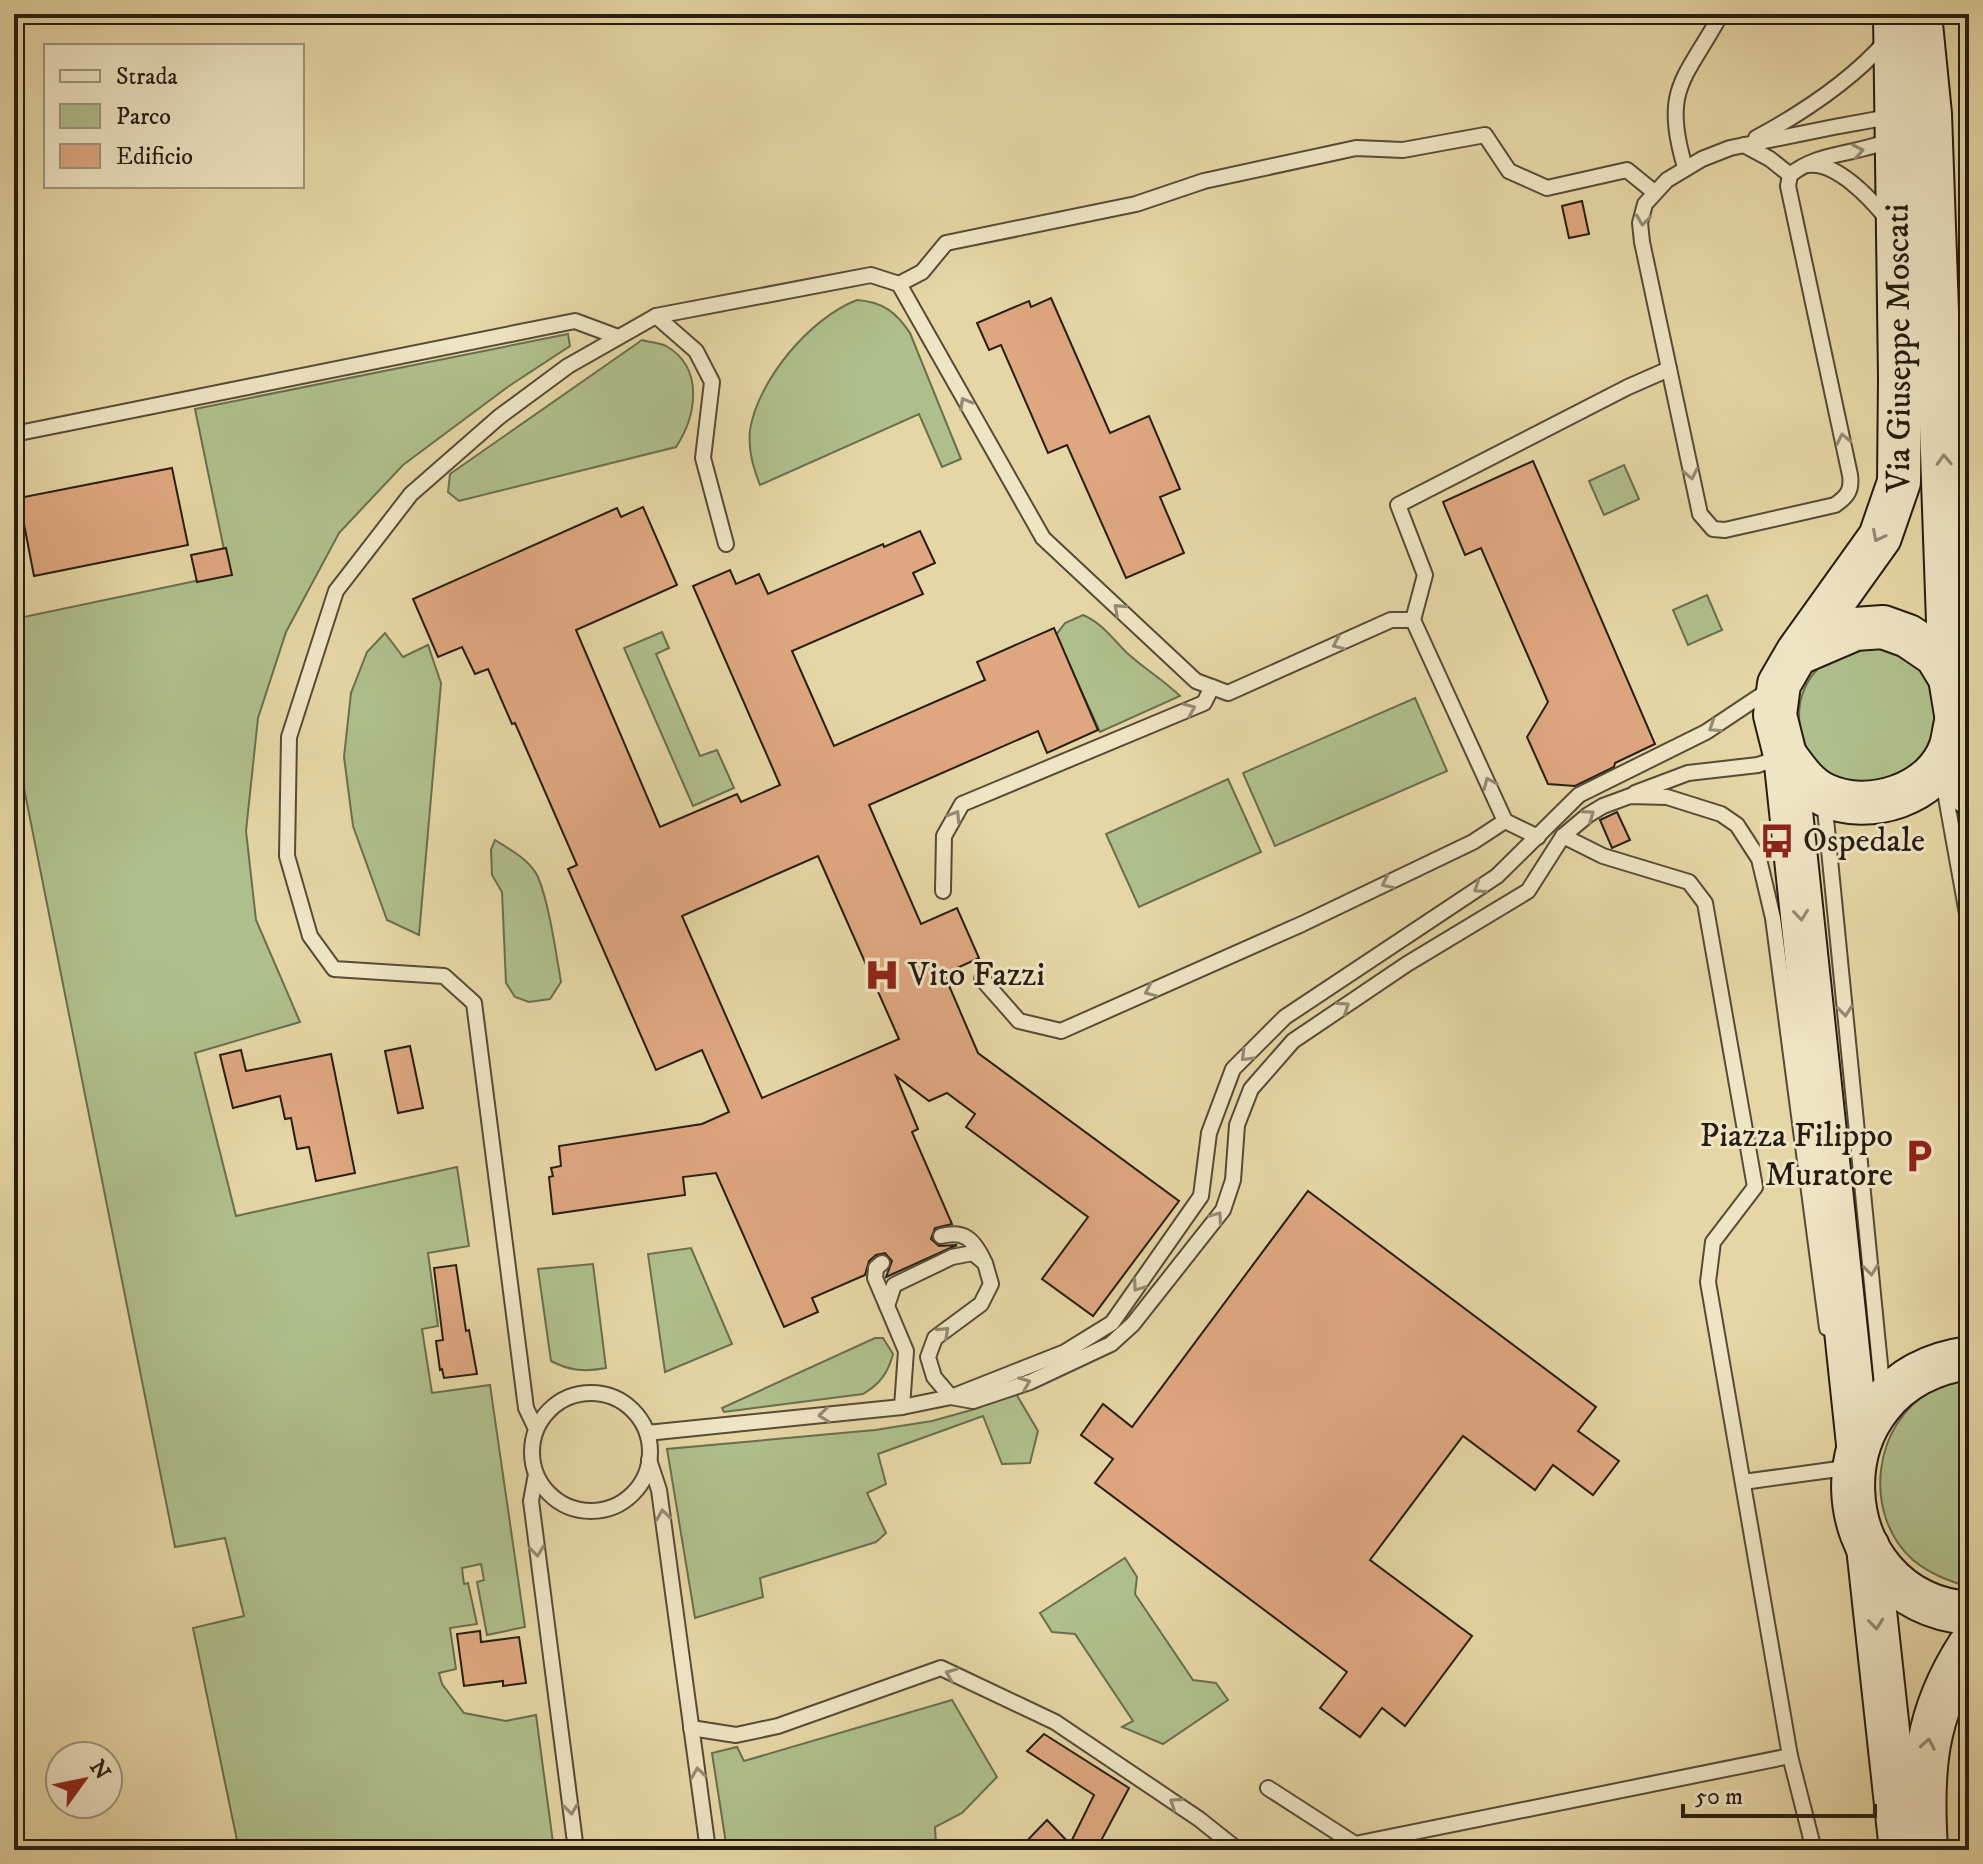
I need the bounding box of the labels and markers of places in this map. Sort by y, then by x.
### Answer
place label: Ospedale [1803,820,1925,862]
bus stop icon: Ospedale [1758,822,1796,860]
place label: Vito Fazzi [907,954,1045,996]
hospital icon: Vito Fazzi [863,956,901,994]
place label: Piazza Filippo Muratore [1700,1115,1893,1196]
parking icon: Piazza Filippo Muratore [1900,1137,1938,1175]

